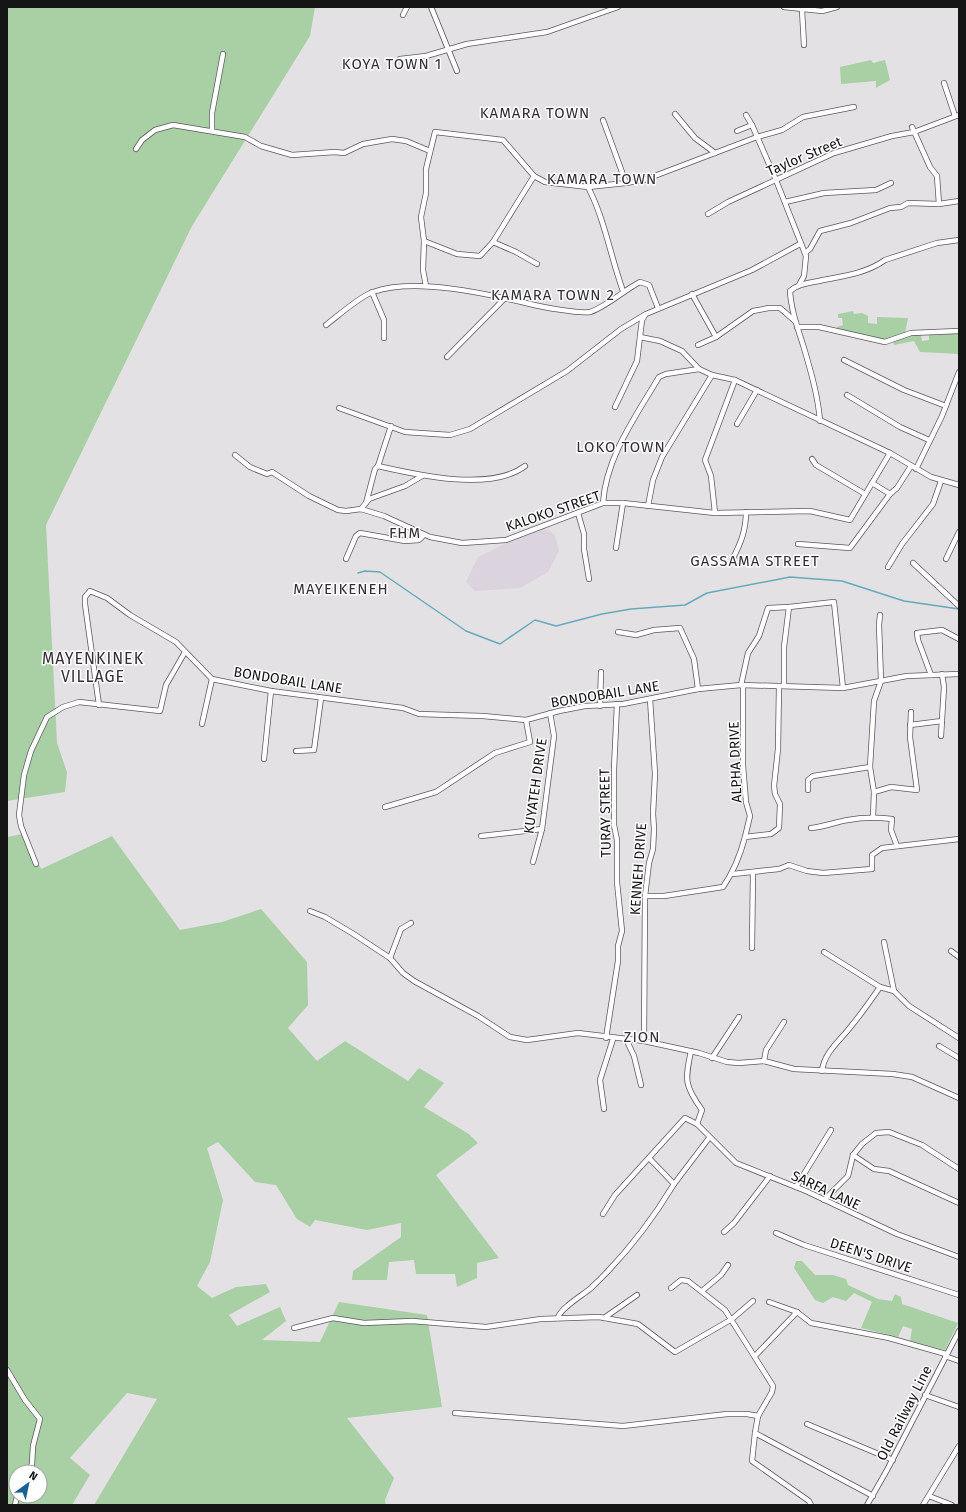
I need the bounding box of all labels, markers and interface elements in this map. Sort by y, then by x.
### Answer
district label: KOYA TOWN 1 [342,55,442,73]
district label: KAMARA TOWN [480,104,590,122]
street label: Taylor Street [764,133,845,180]
district label: KAMARA TOWN [547,170,657,188]
district label: KAMARA TOWN 2 [491,286,615,304]
district label: LOKO TOWN [576,438,666,456]
street label: KALOKO STREET [504,487,603,536]
district label: FHM [389,524,421,542]
district label: GASSAMA STREET [690,552,820,570]
district label: MAYEIKENEH [293,580,389,598]
district label: MAYENKINEK VILLAGE [42,649,144,686]
street label: BONDOBAIL LANE [232,664,343,697]
street label: BONDOBAIL LANE [550,678,661,711]
street label: ALPHA DRIVE [726,721,745,803]
street label: KUYATEH DRIVE [520,737,551,835]
street label: TURAY STREET [596,768,615,858]
street label: KENNEH DRIVE [627,822,650,916]
district label: ZION [624,1028,660,1046]
street label: SARFA LANE [789,1167,863,1214]
street label: DEEN'S DRIVE [828,1234,914,1277]
street label: Old Railway Line [873,1363,936,1464]
north arrow [8,1464,48,1504]
text: N [27,1469,40,1483]

